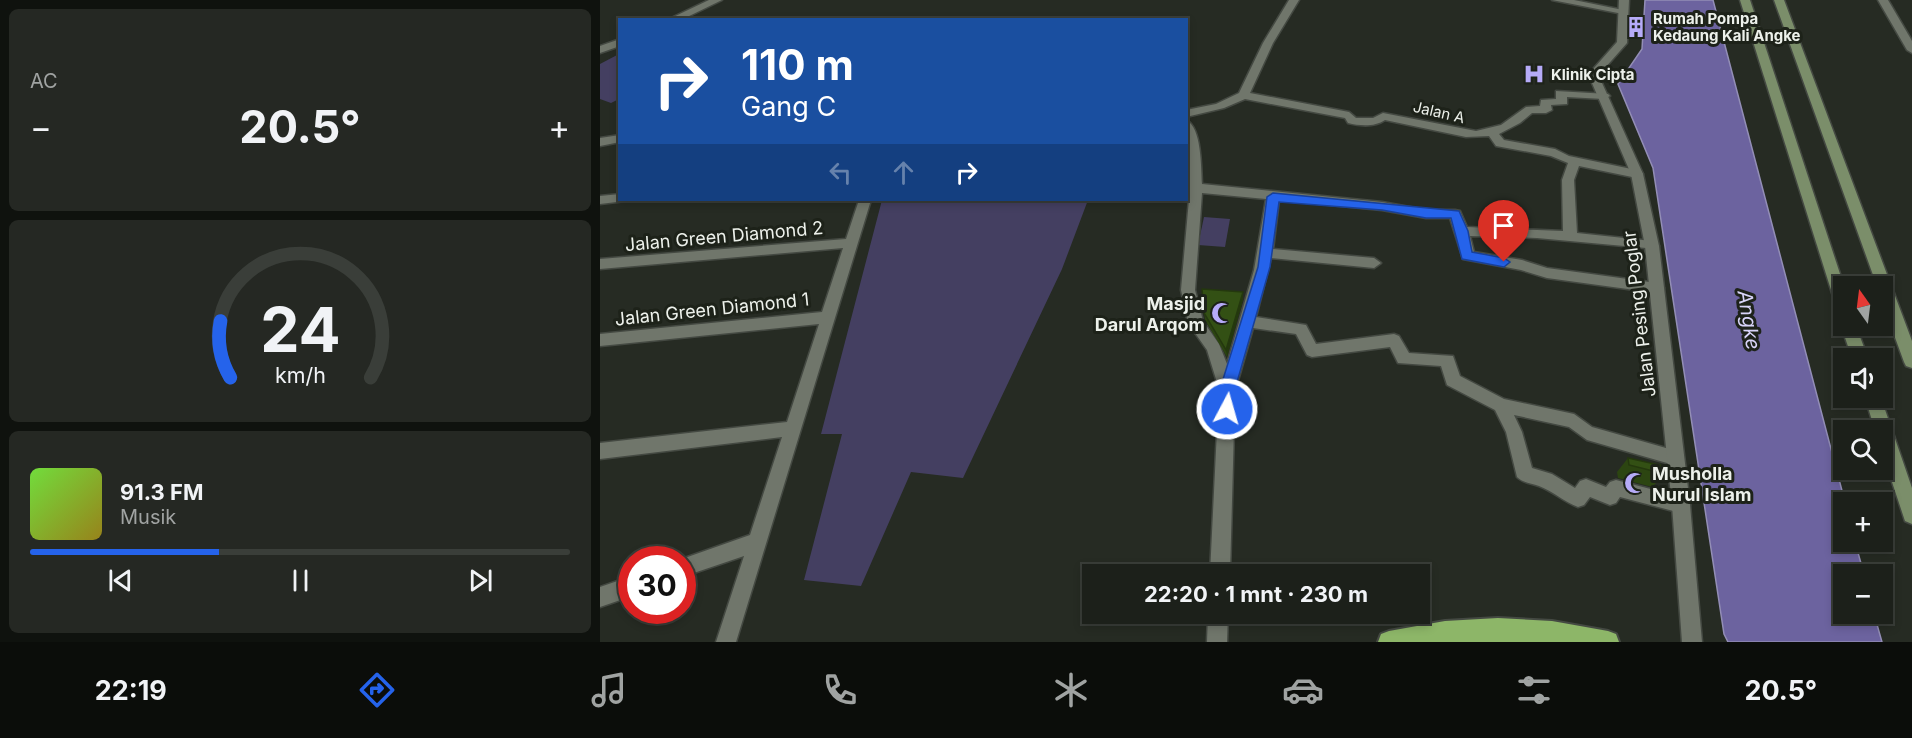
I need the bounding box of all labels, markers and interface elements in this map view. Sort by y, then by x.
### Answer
place label: Rumah Pompa Kedaung Kali Angke [1653,9,1801,45]
building icon: Rumah Pompa Kedaung Kali Angke [1624,15,1648,39]
text: 110 m [741,39,854,90]
icon: right [642,42,720,120]
hospital icon: Klinik Cipta [1522,62,1546,86]
place label: Klinik Cipta [1551,65,1634,84]
text: AC [30,69,58,93]
text: Gang C [741,90,836,123]
street label: Jalan A [1411,97,1467,127]
text: 20.5° [239,99,361,154]
text: − [30,107,52,147]
text: + [548,107,570,147]
icon: left [824,156,857,189]
icon: ahead [887,156,920,189]
icon: right [950,156,983,189]
pin [1478,200,1529,262]
icon: arrive [1487,209,1520,242]
street label: Jalan Green Diamond 2 [624,217,824,255]
street label: Jalan Pesing Poglar [1618,229,1660,398]
north arrow [1833,276,1893,336]
map controls [1833,276,1893,624]
street label: Jalan Green Diamond 1 [614,288,810,330]
water label: Angke [1732,288,1766,351]
text: 24 [260,292,340,367]
place label: Masjid Darul Arqom [1095,293,1205,335]
mosque icon: Masjid Darul Arqom [1210,301,1234,325]
button: sound [1833,348,1893,408]
text: km/h [275,362,325,388]
position arrow [1195,377,1259,441]
button: search [1833,420,1893,480]
place label: Musholla Nurul Islam [1652,463,1752,505]
mosque icon: Musholla Nurul Islam [1623,471,1647,495]
text: 91.3 FM [120,479,203,505]
button: + [1833,492,1893,552]
text: Musik [120,505,176,529]
speed limit sign: 30 [618,546,696,624]
icon: previous [104,564,137,597]
icon: pause [284,564,317,597]
icon: next [464,564,497,597]
button: − [1833,564,1893,624]
text: 22:20 · 1 mnt · 230 m [1144,581,1368,607]
icon: directions [356,669,398,711]
icon: music [588,669,630,711]
icon: phone [819,669,861,711]
icon: climate [1050,669,1092,711]
icon: car [1282,669,1324,711]
icon: filters [1513,669,1555,711]
text: 22:19 [95,674,167,707]
text: 20.5° [1744,674,1817,707]

